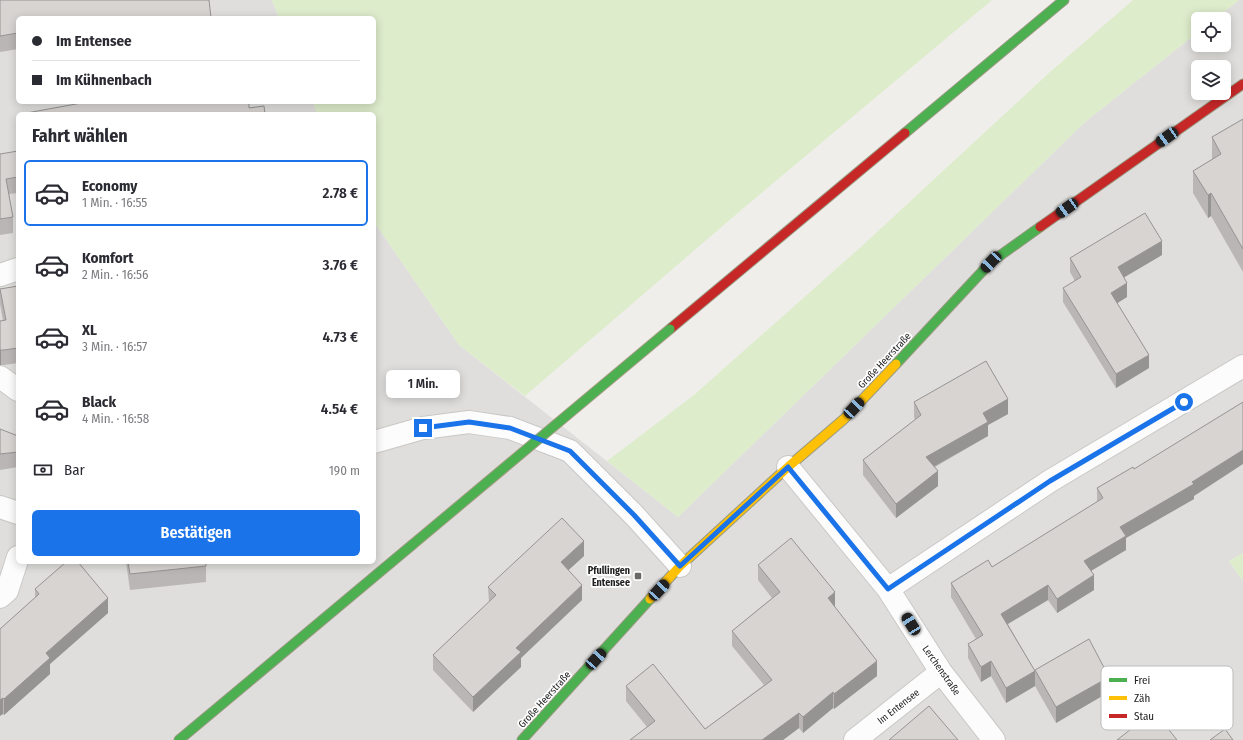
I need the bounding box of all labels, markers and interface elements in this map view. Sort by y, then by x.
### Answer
map controls [1191,12,1231,100]
button: locate [1191,12,1231,52]
text: Im Entensee [56,32,132,50]
button: layers [1191,60,1231,100]
text: Im Kühnenbach [56,71,152,89]
text: Fahrt wählen [32,125,128,147]
car [1154,125,1180,149]
icon: car [34,175,70,211]
text: Economy [82,177,137,195]
text: 2.78 € [323,184,358,202]
text: 1 Min. · 16:55 [82,195,147,210]
car [1054,196,1080,220]
icon: car [34,247,70,283]
text: Komfort [82,249,133,267]
car [978,249,1004,275]
text: 3.76 € [323,256,358,274]
text: 2 Min. · 16:56 [82,267,149,282]
icon: car [34,319,70,355]
text: XL [82,321,97,339]
text: 4.73 € [323,328,358,346]
street label: Große Heerstraße [856,330,914,391]
text: 3 Min. · 16:57 [82,339,147,354]
callout: 1 Min. [386,370,460,398]
text: 1 Min. [408,376,438,391]
icon: car [34,391,70,427]
text: Black [82,393,116,411]
route start [1175,393,1193,411]
car [841,395,867,421]
text: 4.54 € [321,400,358,418]
text: 4 Min. · 16:58 [82,411,149,426]
route end [414,419,432,437]
icon: cash [32,459,54,481]
text: Bar [64,461,85,479]
text: 190 m [329,463,360,478]
button: Bestätigen [32,510,360,556]
place label: Pfullingen Entensee [588,565,630,589]
marker: Pfullingen Entensee [633,571,643,581]
car [646,577,672,603]
car [900,611,922,637]
street label: Lerchenstraße [920,643,963,698]
car [584,646,608,672]
legend [1101,666,1233,730]
street label: Große Heerstraße [516,669,573,730]
text: Frei [1134,674,1150,687]
street label: Im Entensee [875,687,922,727]
text: Zäh [1134,692,1150,705]
text: Stau [1134,710,1154,723]

